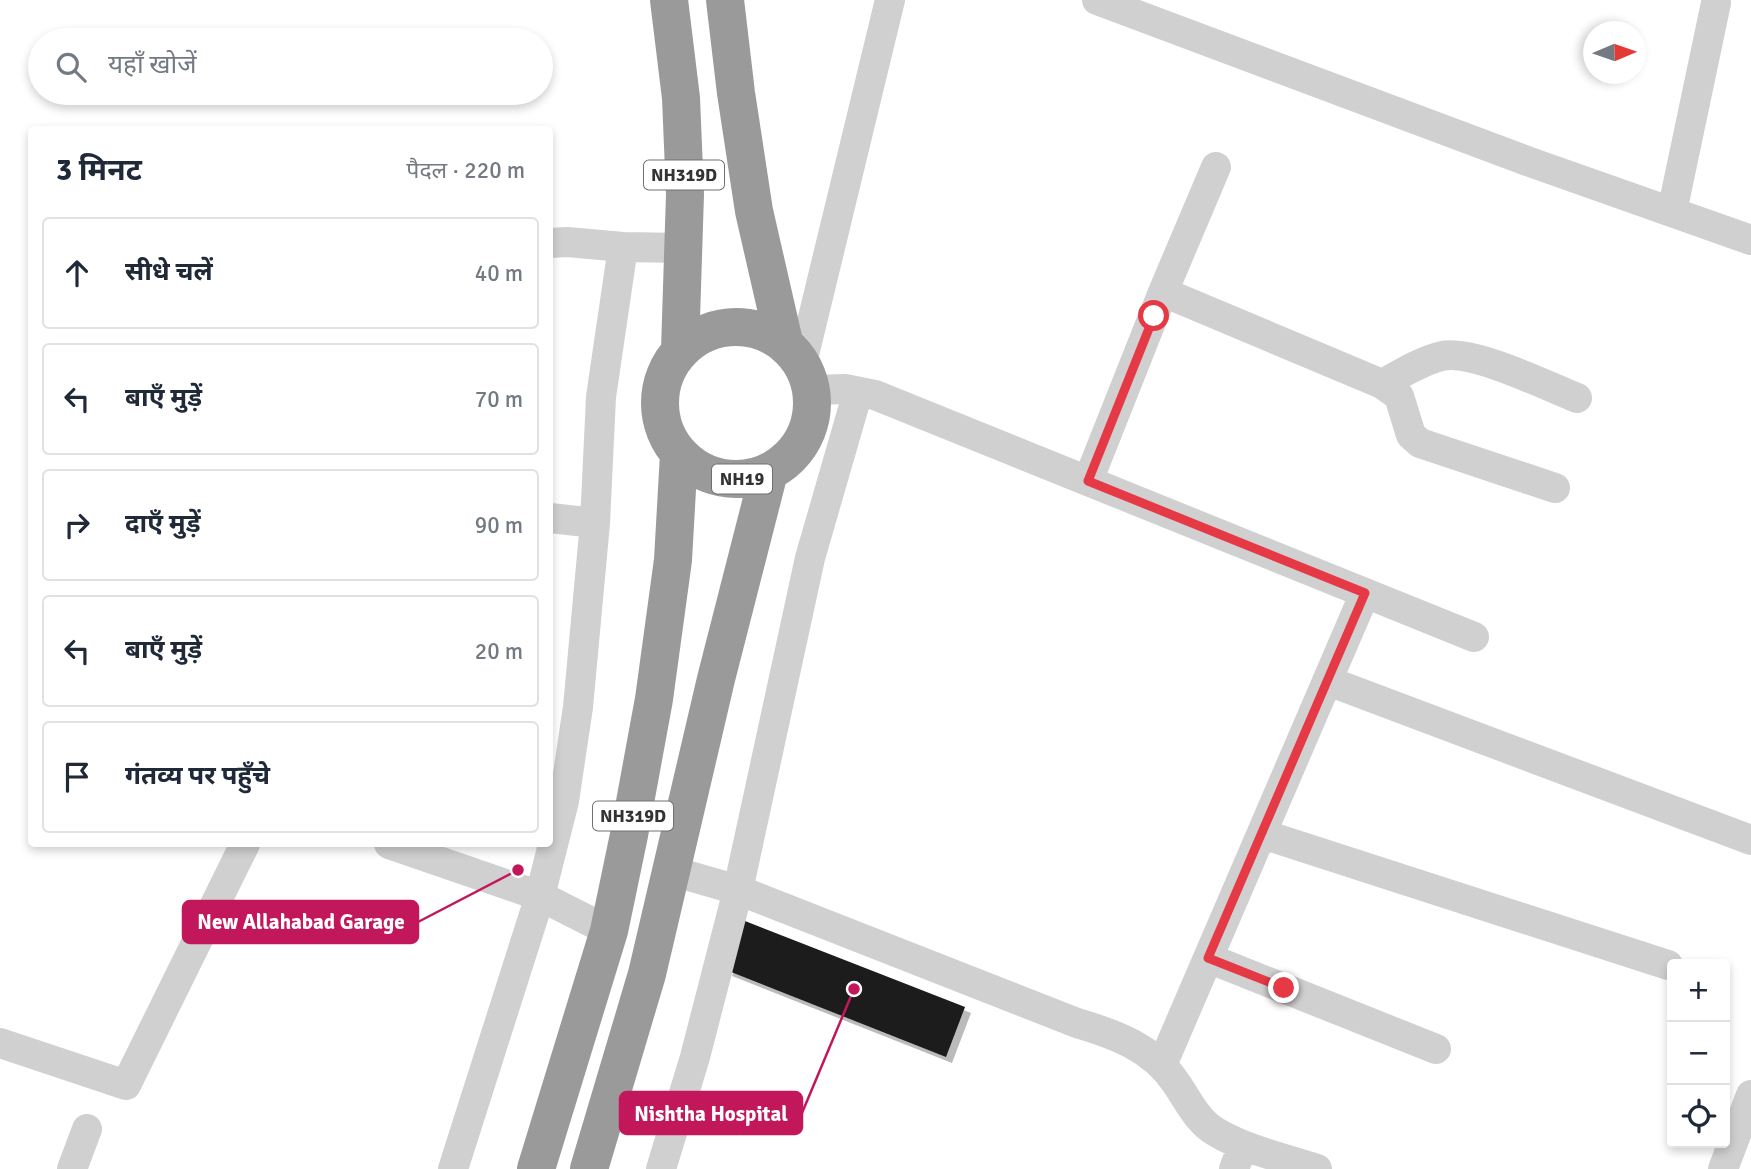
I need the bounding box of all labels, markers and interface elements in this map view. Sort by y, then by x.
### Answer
north arrow [1583,21,1646,84]
search box [28,28,553,105]
icon: search [52,48,90,86]
text: यहाँ खोजें [108,49,197,81]
text: 3 मिनट [56,152,142,189]
text: पैदल · 220 m [406,156,525,185]
road number: NH319D [644,160,724,190]
icon: ahead [58,254,96,292]
text: सीधे चलें [125,256,213,288]
text: 40 m [475,259,523,288]
route start [1138,300,1169,331]
icon: left [58,380,96,418]
text: बाएँ मुड़ें [125,382,202,414]
text: 70 m [475,385,523,414]
road number: NH19 [712,464,772,494]
icon: right [58,506,96,544]
text: दाएँ मुड़ें [125,508,201,540]
text: 90 m [475,511,523,540]
icon: left [58,632,96,670]
text: बाएँ मुड़ें [125,634,202,666]
text: 20 m [475,637,523,666]
icon: arrive [58,758,96,796]
text: गंतव्य पर पहुँचे [125,760,270,792]
road number: NH319D [593,802,673,830]
callout: New Allahabad Garage [183,901,418,943]
text: New Allahabad Garage [197,909,405,935]
map controls [1667,959,1730,1148]
button: + [1667,959,1730,1022]
route end [1268,972,1299,1003]
button: − [1667,1022,1730,1085]
button: locate [1667,1085,1730,1148]
callout: Nishtha Hospital [620,1092,802,1134]
text: Nishtha Hospital [634,1101,788,1127]

